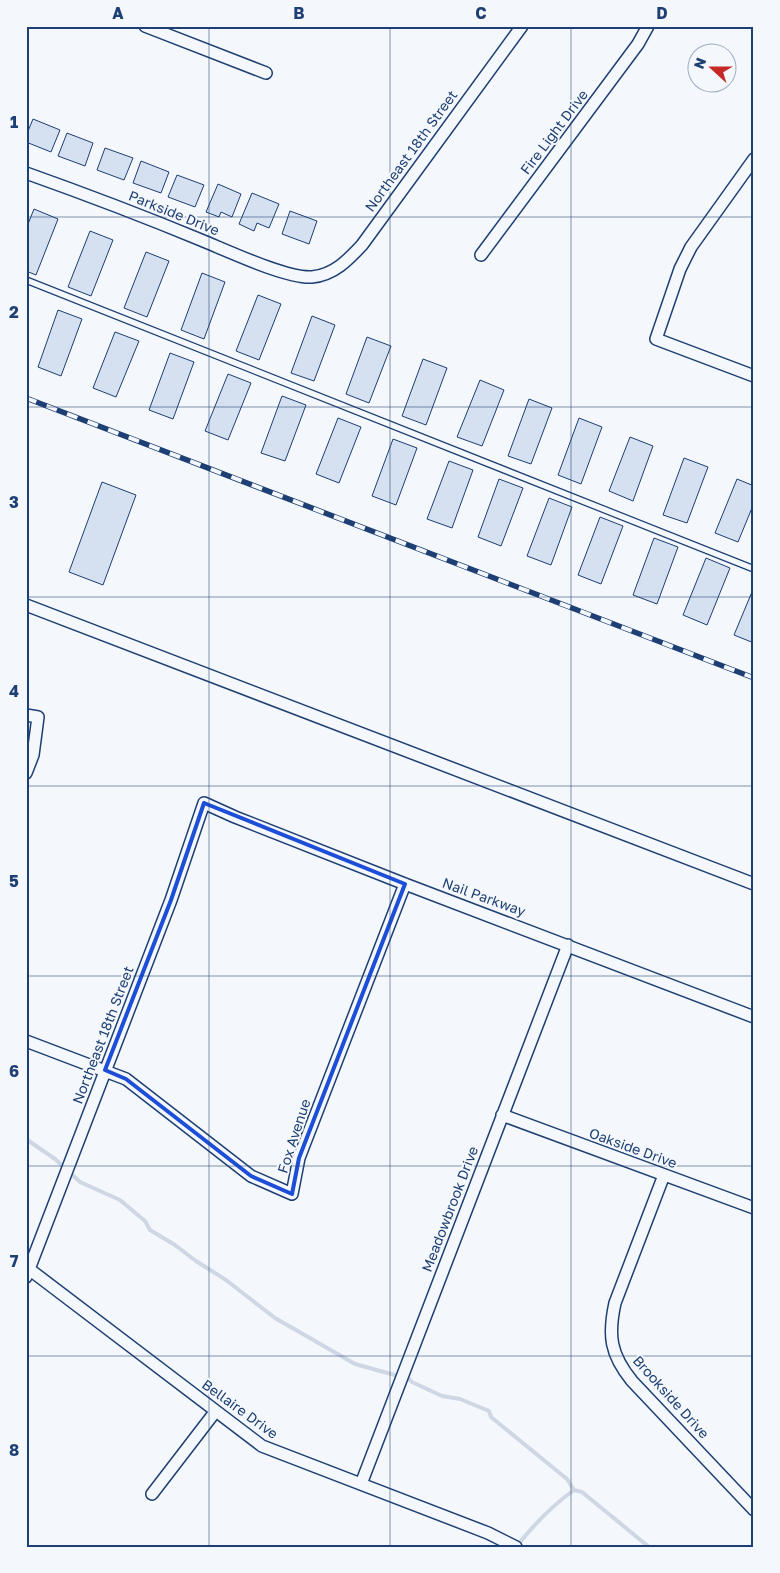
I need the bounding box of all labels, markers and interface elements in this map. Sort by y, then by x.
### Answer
text: A [112,3,124,23]
text: B [293,3,305,23]
text: C [475,3,487,23]
text: D [656,3,668,23]
north arrow [688,42,738,92]
text: N [690,55,709,71]
street label: Fire Light Drive [516,86,591,177]
street label: Northeast 18th Street [361,87,460,215]
text: 1 [10,112,18,132]
street label: Parkside Drive [126,187,222,238]
text: 2 [9,302,19,322]
text: 3 [9,492,19,512]
text: 4 [9,681,19,701]
text: 5 [9,871,19,891]
street label: Nail Parkway [440,874,528,919]
street label: Northeast 18th Street [68,964,137,1106]
text: 6 [9,1061,19,1081]
street label: Fox Avenue [274,1097,313,1175]
street label: Oakside Drive [587,1124,679,1171]
street label: Meadowbrook Drive [418,1144,481,1274]
text: 7 [10,1251,19,1271]
street label: Brookside Drive [630,1352,713,1442]
street label: Bellaire Drive [199,1375,282,1442]
text: 8 [9,1440,19,1460]

